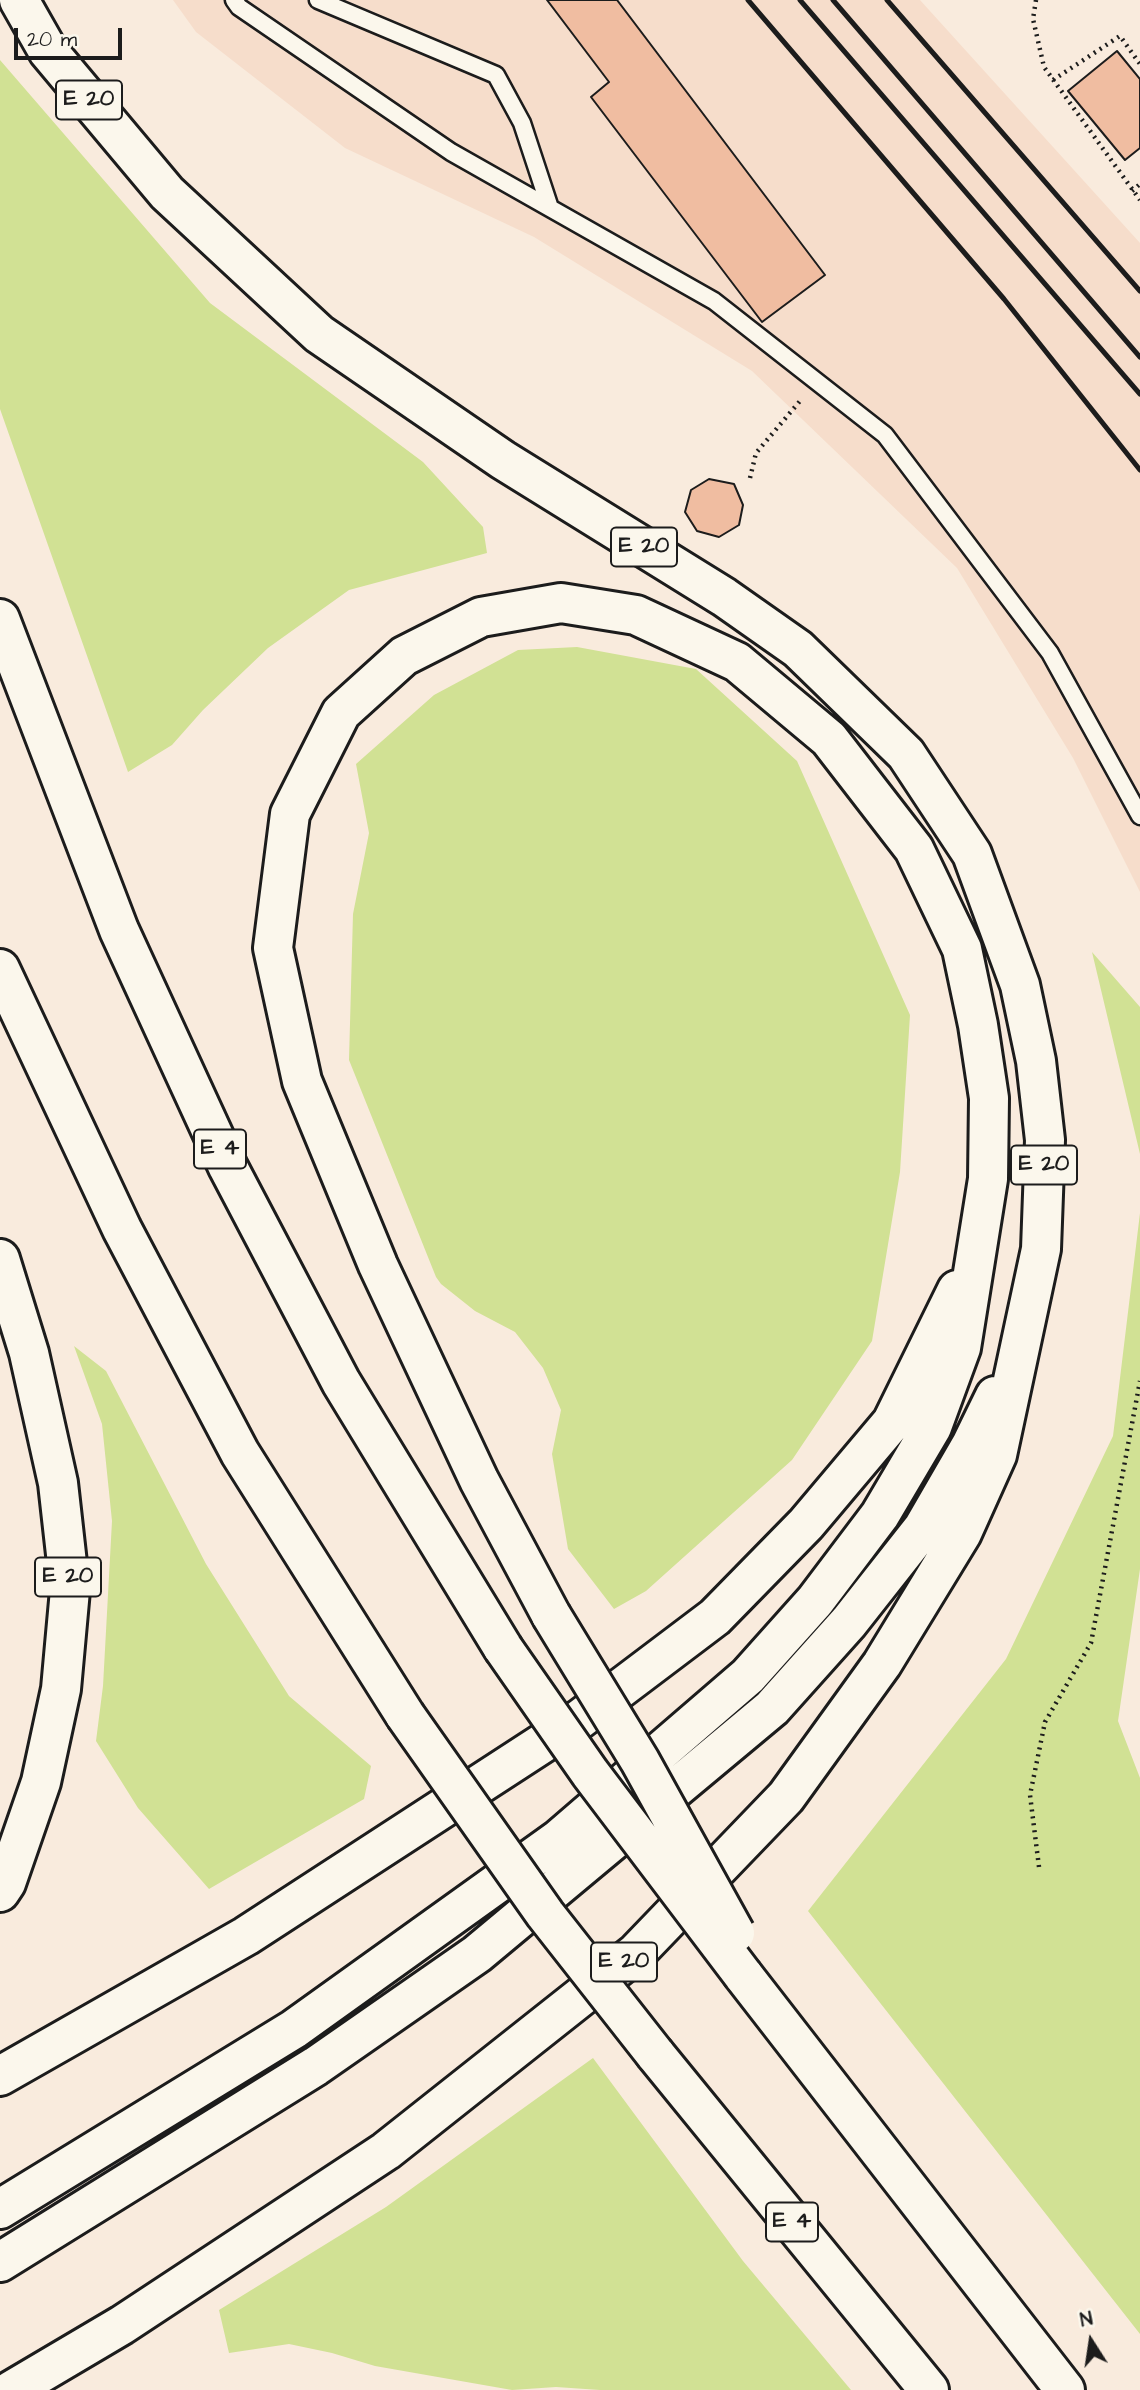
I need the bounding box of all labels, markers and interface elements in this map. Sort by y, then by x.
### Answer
scale bar [18,14,126,58]
text: 20 m [27,25,77,54]
road number: E 20 [56,80,122,120]
road number: E 20 [611,527,677,566]
road number: E 4 [194,1130,246,1168]
road number: E 20 [1011,1146,1077,1184]
road number: E 20 [35,1558,101,1596]
road number: E 20 [591,1942,657,1982]
road number: E 4 [766,2202,818,2242]
north arrow [1056,2306,1126,2376]
text: N [1078,2306,1095,2334]

